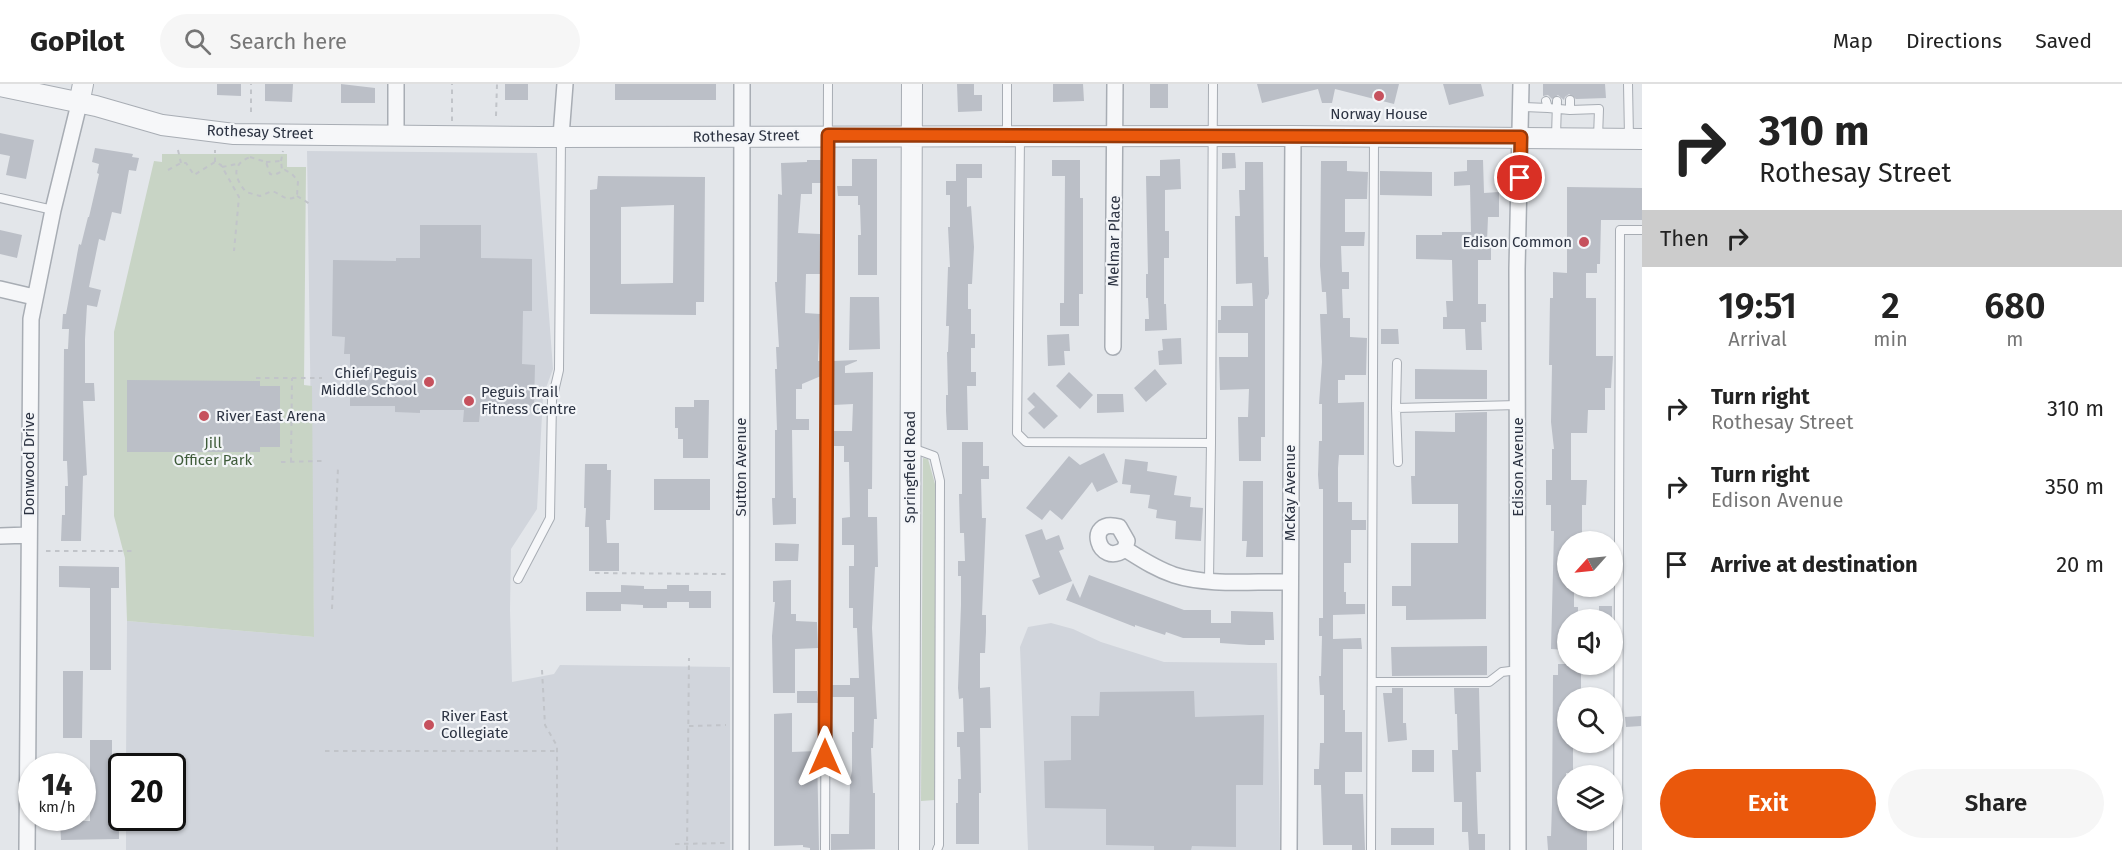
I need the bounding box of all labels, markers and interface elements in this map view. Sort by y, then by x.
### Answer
search box [160,14,580,68]
text: GoPilot [30,25,124,58]
icon: search [181,25,214,58]
text: Search here [229,28,347,55]
text: Map [1833,28,1873,54]
text: Directions [1906,28,2002,54]
text: Saved [2035,28,2092,54]
marker: Norway House [1372,89,1386,103]
place label: Norway House [1330,105,1428,123]
text: 310 m [1759,106,1869,156]
icon: right [1660,108,1738,186]
street label: Rothesay Street [206,121,314,143]
street label: Rothesay Street [692,126,800,146]
pin [1494,152,1545,203]
text: Rothesay Street [1759,157,1951,189]
icon: arrive [1503,161,1536,194]
street label: Melmar Place [1104,195,1124,287]
icon: right [1721,222,1754,255]
text: Then [1660,225,1709,252]
place label: Edison Common [1462,233,1572,251]
marker: Edison Common [1577,235,1591,249]
text: 19:51 [1718,284,1797,328]
text: 2 [1881,284,1900,328]
text: 680 [1984,284,2046,328]
text: Arrival [1728,327,1787,351]
text: min [1873,327,1908,351]
text: m [2006,327,2023,351]
place label: Chief Peguis Middle School [321,364,418,399]
marker: Chief Peguis Middle School [422,375,436,389]
place label: Peguis Trail Fitness Centre [481,383,576,418]
text: Turn right [1711,383,1810,410]
icon: right [1660,392,1693,425]
marker: Peguis Trail Fitness Centre [462,394,476,408]
text: 310 m [2047,395,2104,422]
place label: River East Arena [216,407,326,425]
marker: River East Arena [197,409,211,423]
text: Rothesay Street [1711,410,1853,434]
street label: Springfield Road [901,411,919,523]
street label: Donwood Drive [20,412,38,516]
street label: Edison Avenue [1509,417,1527,517]
street label: Sutton Avenue [732,418,750,516]
park label: Jill Officer Park [174,434,252,469]
street label: McKay Avenue [1281,445,1299,541]
text: Turn right [1711,461,1810,488]
icon: right [1660,470,1693,503]
text: 350 m [2045,473,2104,500]
text: Edison Avenue [1711,488,1843,512]
north arrow [1557,531,1623,597]
map controls [1557,531,1623,831]
icon: arrive [1660,548,1693,581]
text: Arrive at destination [1711,551,1918,578]
text: 20 m [2056,551,2104,578]
button: sound [1557,609,1623,675]
button: search [1557,687,1623,753]
place label: River East Collegiate [441,707,508,742]
marker: River East Collegiate [422,718,436,732]
position arrow [793,725,857,789]
speed limit sign: 20 [108,753,186,831]
button: layers [1557,765,1623,831]
text: 14 [42,767,72,803]
button: Exit [1660,769,1876,838]
button: Share [1888,769,2104,838]
text: km/h [38,798,76,816]

